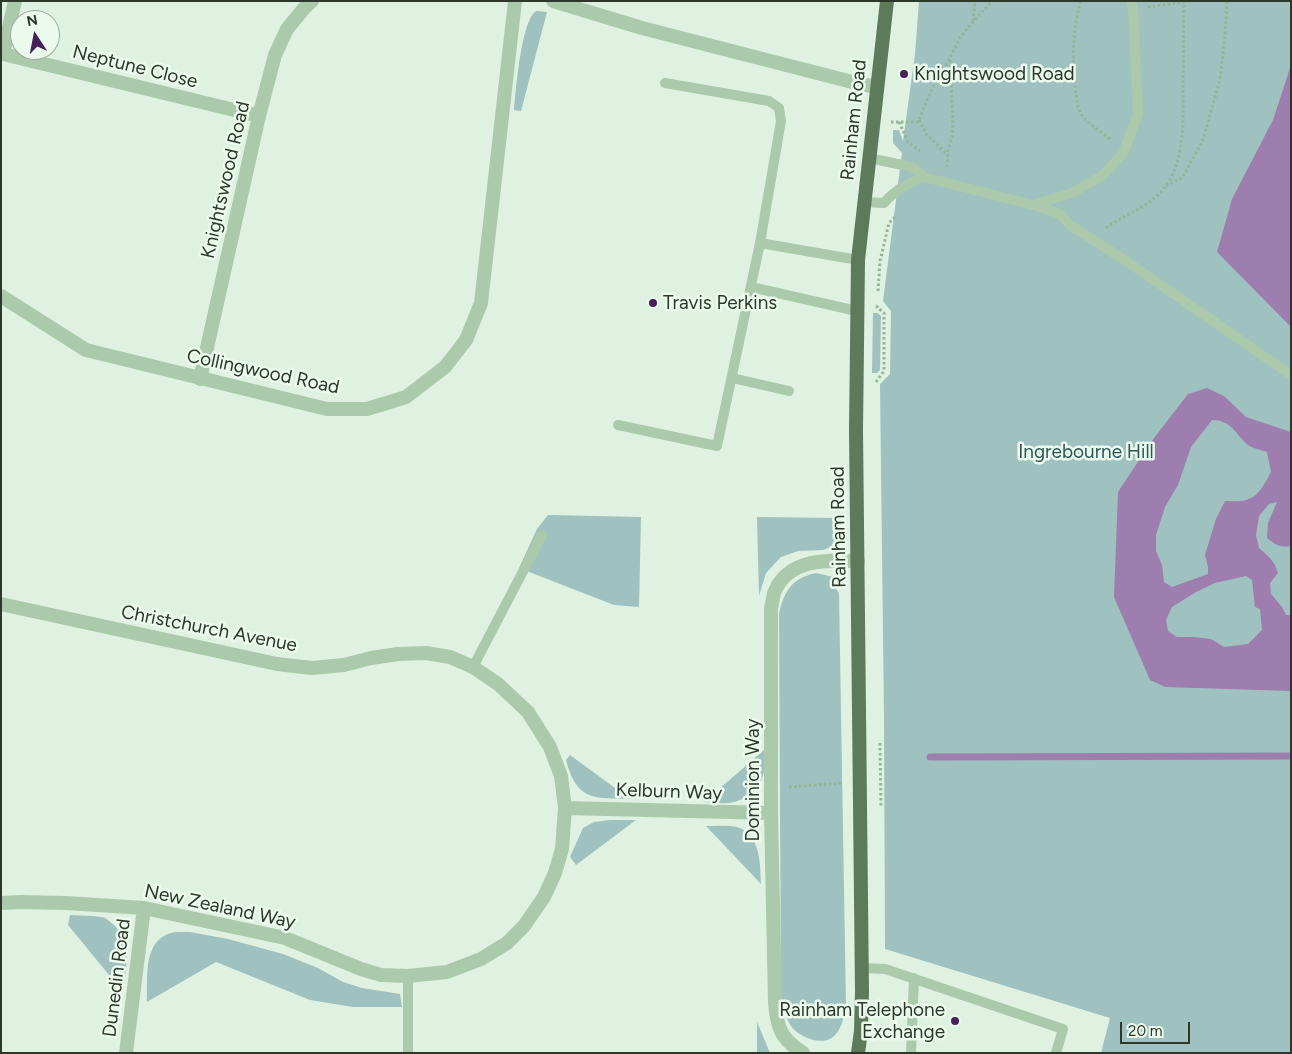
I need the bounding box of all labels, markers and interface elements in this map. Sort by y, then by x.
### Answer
north arrow [10,10,60,60]
text: N [25,11,39,30]
street label: Neptune Close [70,40,200,94]
street label: Rainham Road [836,58,872,182]
place label: Knightswood Road [914,63,1075,85]
marker: Knightswood Road [898,68,910,80]
street label: Knightswood Road [197,99,255,261]
place label: Travis Perkins [663,292,777,314]
marker: Travis Perkins [647,297,659,309]
street label: Collingwood Road [185,345,341,399]
park label: Ingrebourne Hill [1018,441,1154,463]
street label: Rainham Road [827,466,851,588]
street label: Christchurch Avenue [119,601,299,657]
street label: Dominion Way [742,718,764,842]
street label: Kelburn Way [615,779,723,805]
street label: New Zealand Way [142,880,298,934]
street label: Dunedin Road [98,917,136,1039]
place label: Rainham Telephone Exchange [779,999,945,1043]
scale bar [1122,1012,1192,1044]
marker: Rainham Telephone Exchange [949,1015,961,1027]
text: 20 m [1128,1022,1162,1040]

